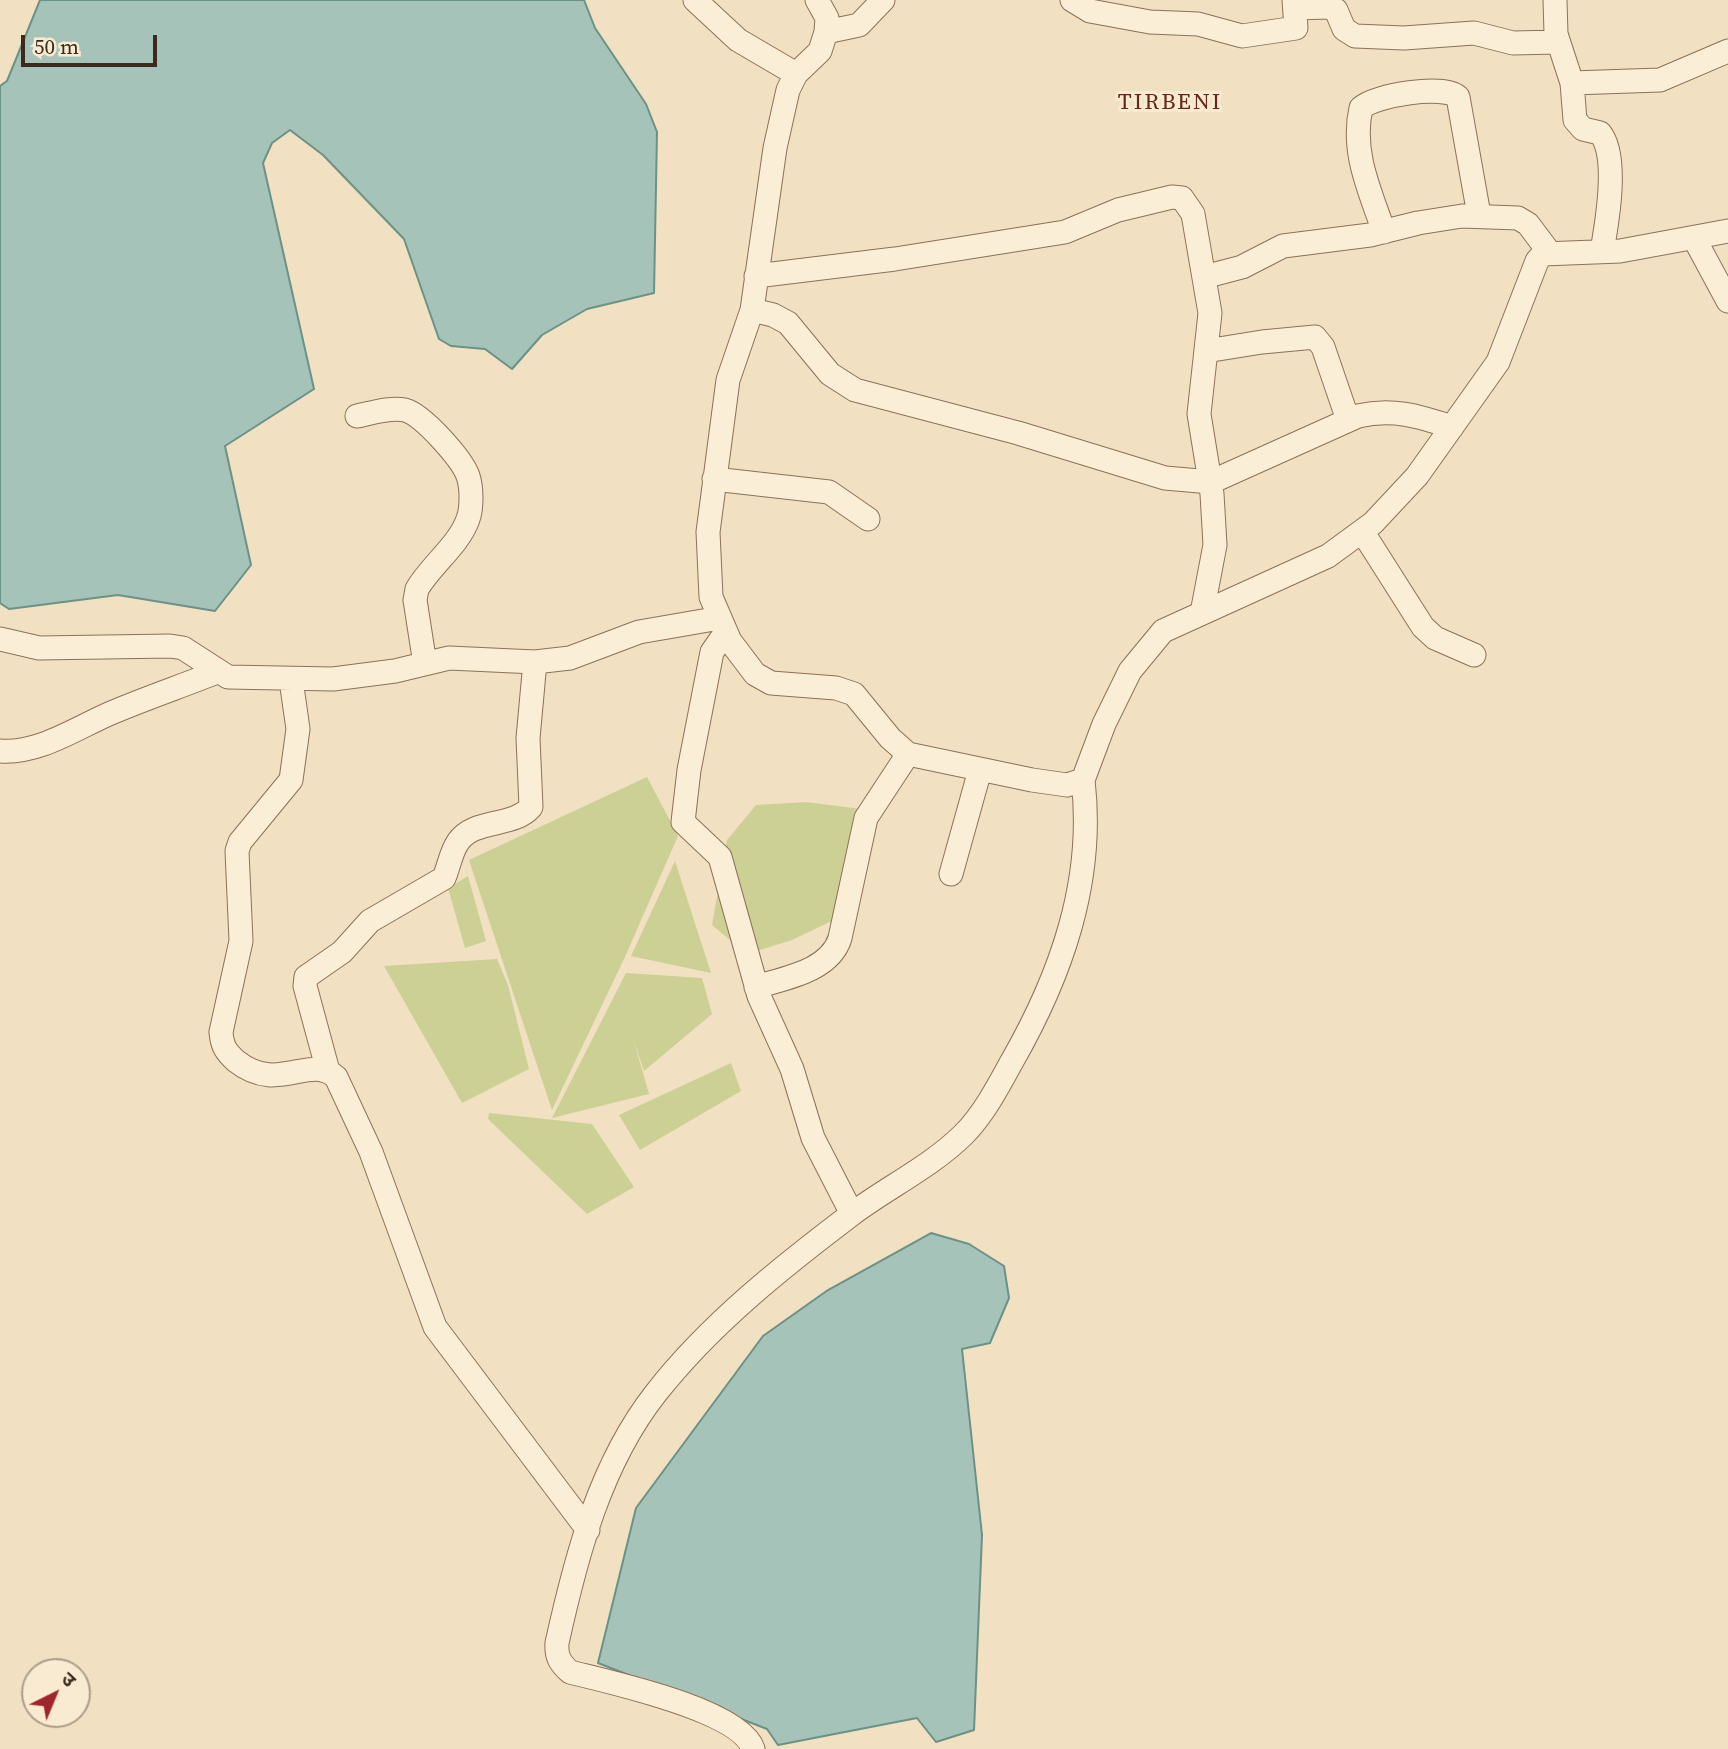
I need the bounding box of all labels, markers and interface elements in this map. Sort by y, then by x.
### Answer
scale bar [24,21,161,65]
text: 50 m [34,32,79,61]
district label: TIRBENI [1119,89,1221,117]
north arrow [21,1658,91,1728]
text: उ [56,1666,82,1692]

